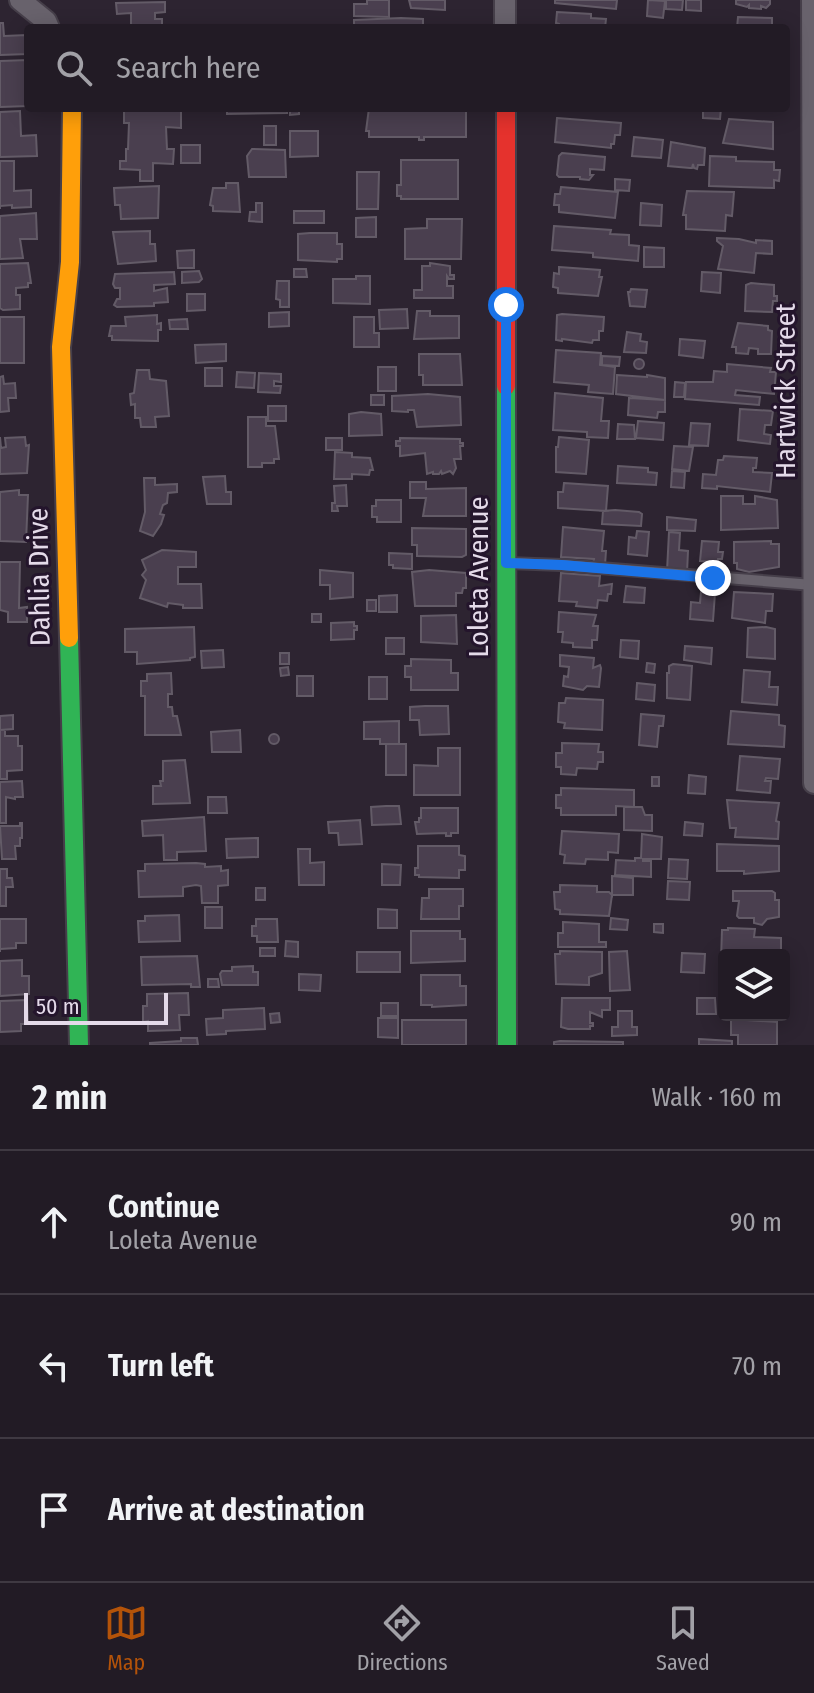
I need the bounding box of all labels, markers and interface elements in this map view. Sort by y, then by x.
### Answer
search box [24,24,790,112]
icon: search [52,46,96,90]
text: Search here [116,50,261,86]
route start [488,287,524,323]
street label: Hartwick Street [769,302,802,479]
street label: Loleta Avenue [462,496,495,658]
street label: Dahlia Drive [21,507,57,647]
route end [695,560,731,596]
map controls [718,949,790,1021]
button: layers [718,949,790,1021]
scale bar [24,989,168,1025]
text: 50 m [36,993,80,1020]
text: 2 min [32,1077,107,1118]
text: Walk · 160 m [651,1082,782,1113]
text: Continue [108,1189,220,1225]
icon: ahead [32,1200,76,1244]
text: 90 m [730,1207,782,1238]
text: Loleta Avenue [108,1225,258,1256]
icon: left [32,1344,76,1388]
text: Turn left [108,1348,214,1384]
text: 70 m [732,1351,782,1382]
icon: arrive [32,1488,76,1532]
text: Arrive at destination [108,1492,365,1528]
tab: Map [104,1601,148,1676]
tab: Directions [357,1601,448,1676]
tab: Saved [656,1601,710,1676]

